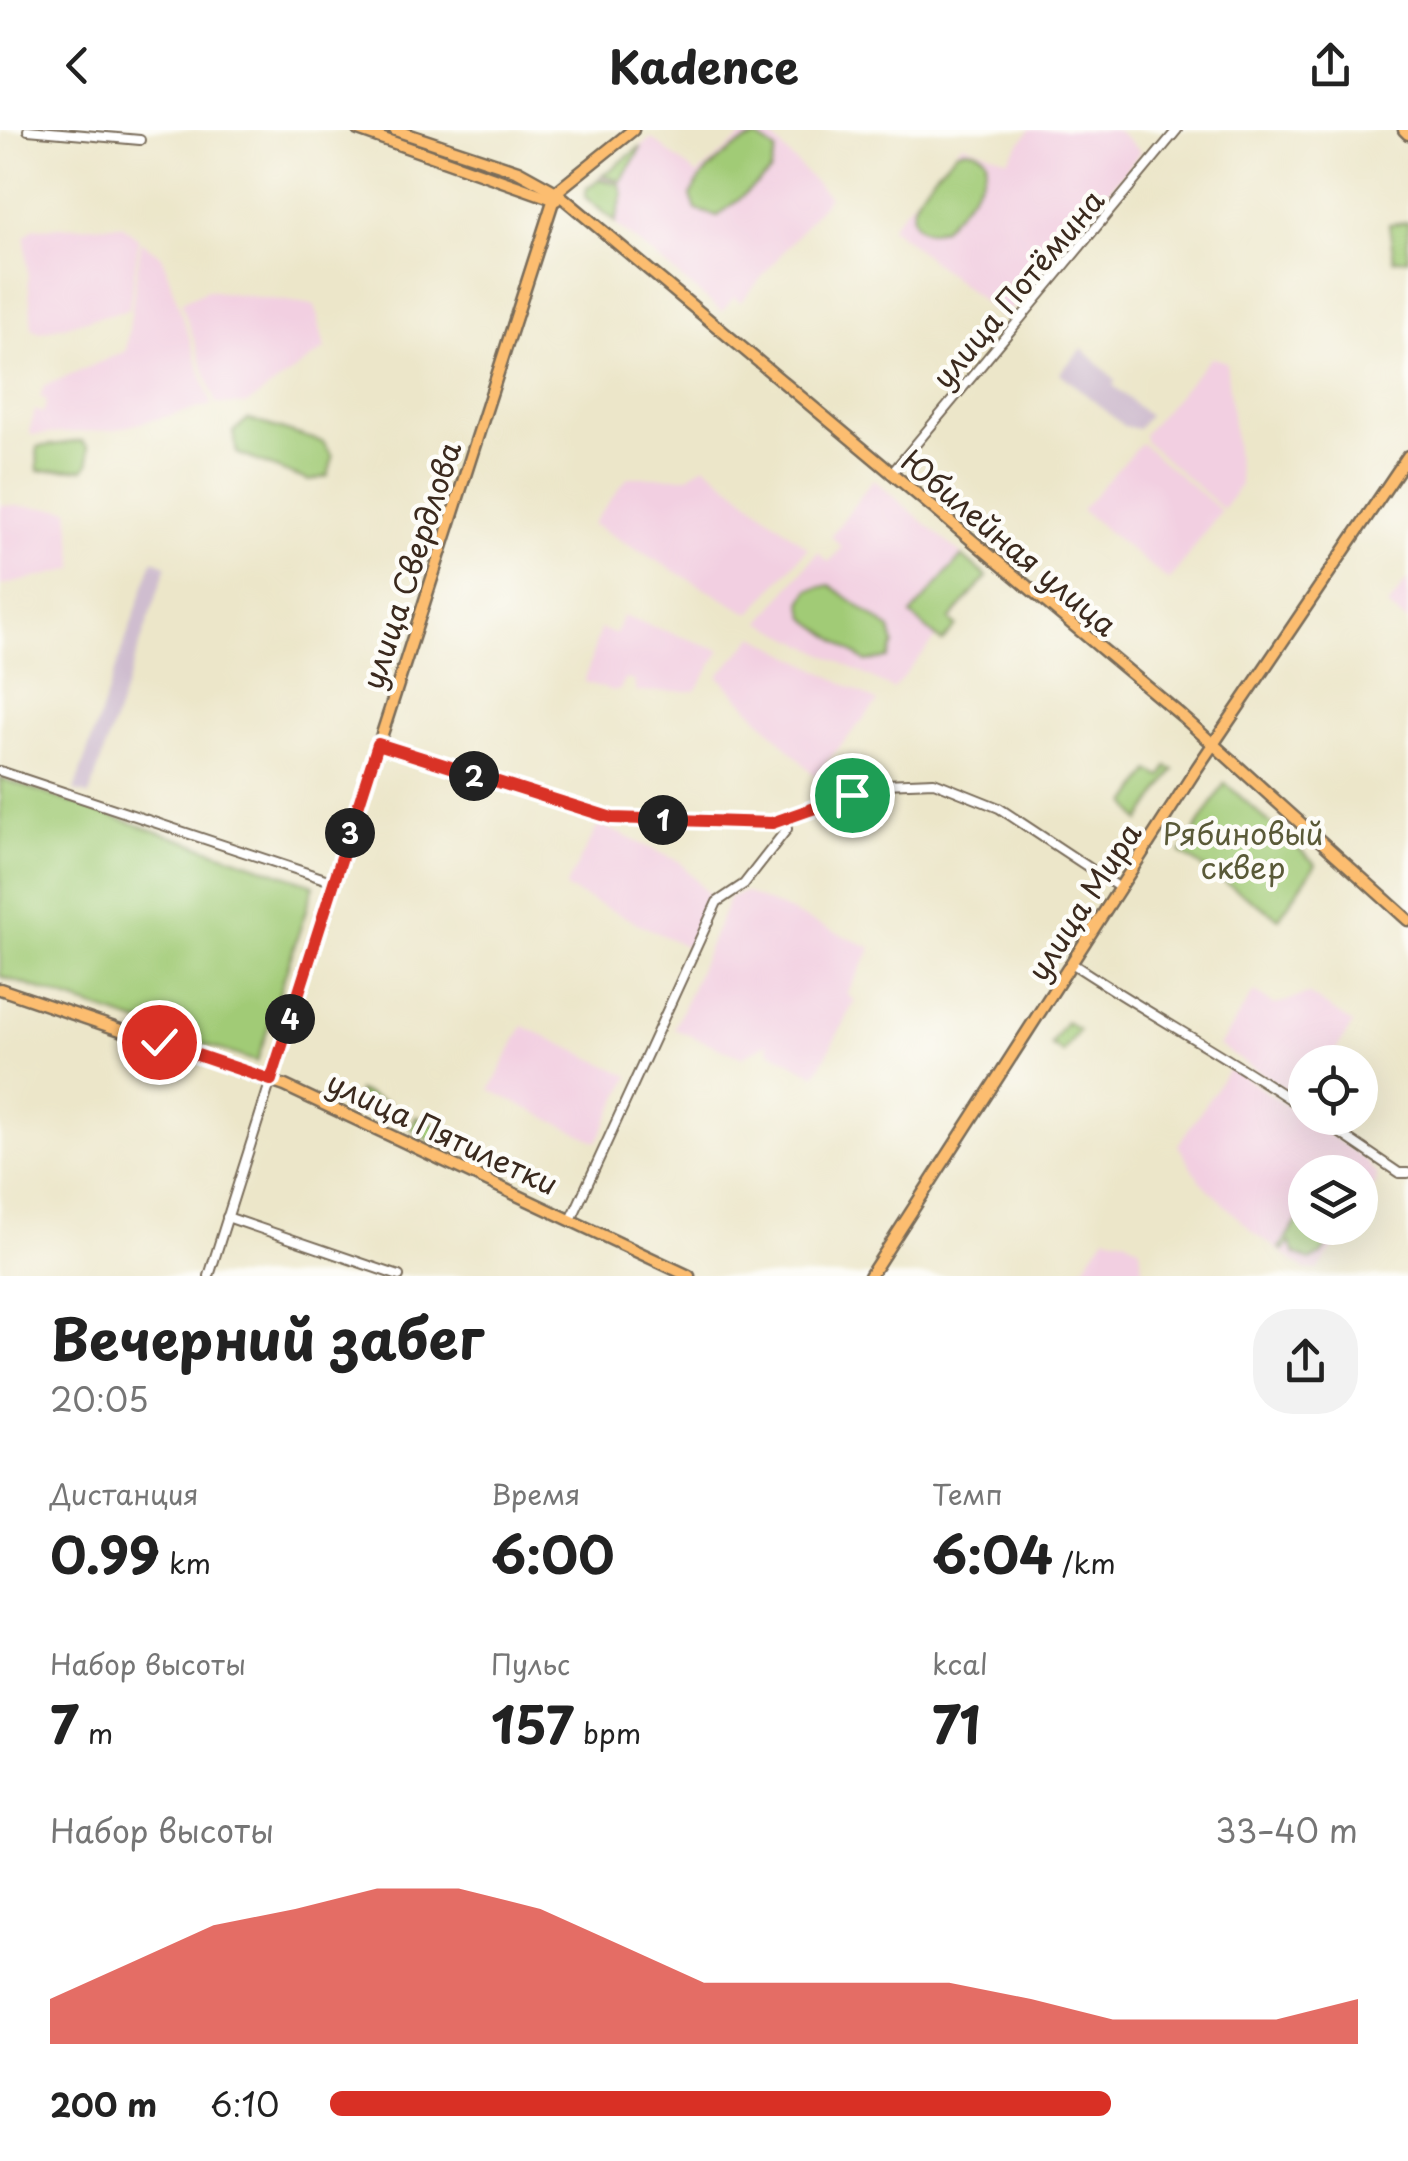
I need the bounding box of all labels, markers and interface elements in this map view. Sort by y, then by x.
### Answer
text: Kadence [609,31,799,99]
icon: back [50,38,105,93]
icon: share [1303,38,1358,93]
street label: улица Потёмина [920,179,1114,397]
street label: улица Свердлова [349,435,471,694]
street label: Юбилейная улица [892,438,1128,646]
pin: 2 [449,751,499,801]
pin [810,753,895,838]
text: 2 [464,754,484,797]
icon: arrive [825,768,880,823]
pin: 1 [638,795,688,845]
text: 1 [656,798,670,841]
pin: 3 [325,808,375,858]
park label: Рябиновый сквер [1162,810,1324,889]
text: 3 [341,811,359,854]
street label: улица Мира [1015,813,1151,989]
pin: 4 [265,994,315,1044]
text: 4 [280,997,300,1040]
pin [117,1000,202,1085]
icon: check [132,1015,187,1070]
map controls [1288,1045,1378,1245]
button: locate [1288,1045,1378,1135]
street label: улица Пятилетки [320,1059,566,1205]
button: layers [1288,1155,1378,1245]
text: Вечерний забег [50,1296,484,1379]
button: share [1253,1309,1358,1414]
text: 20:05 [50,1375,149,1423]
text: Дистанция [50,1472,199,1515]
text: Время [491,1472,580,1515]
text: Темп [932,1472,1003,1515]
text: 0.99 [50,1515,160,1591]
text: 6:00 [491,1515,614,1591]
text: 6:04 [932,1515,1053,1591]
text: km [160,1541,211,1584]
text: /km [1053,1541,1116,1584]
text: Набор высоты [50,1642,246,1685]
text: Пульс [491,1642,570,1685]
text: kcal [932,1642,988,1685]
text: 7 [50,1685,79,1761]
text: 157 [491,1685,574,1761]
text: 71 [932,1685,981,1761]
text: m [79,1711,113,1754]
text: bpm [574,1711,641,1754]
text: Набор высоты [50,1806,274,1854]
text: 33–40 m [1215,1806,1358,1854]
text: 200 m [50,2080,157,2128]
text: 6:10 [210,2080,279,2128]

